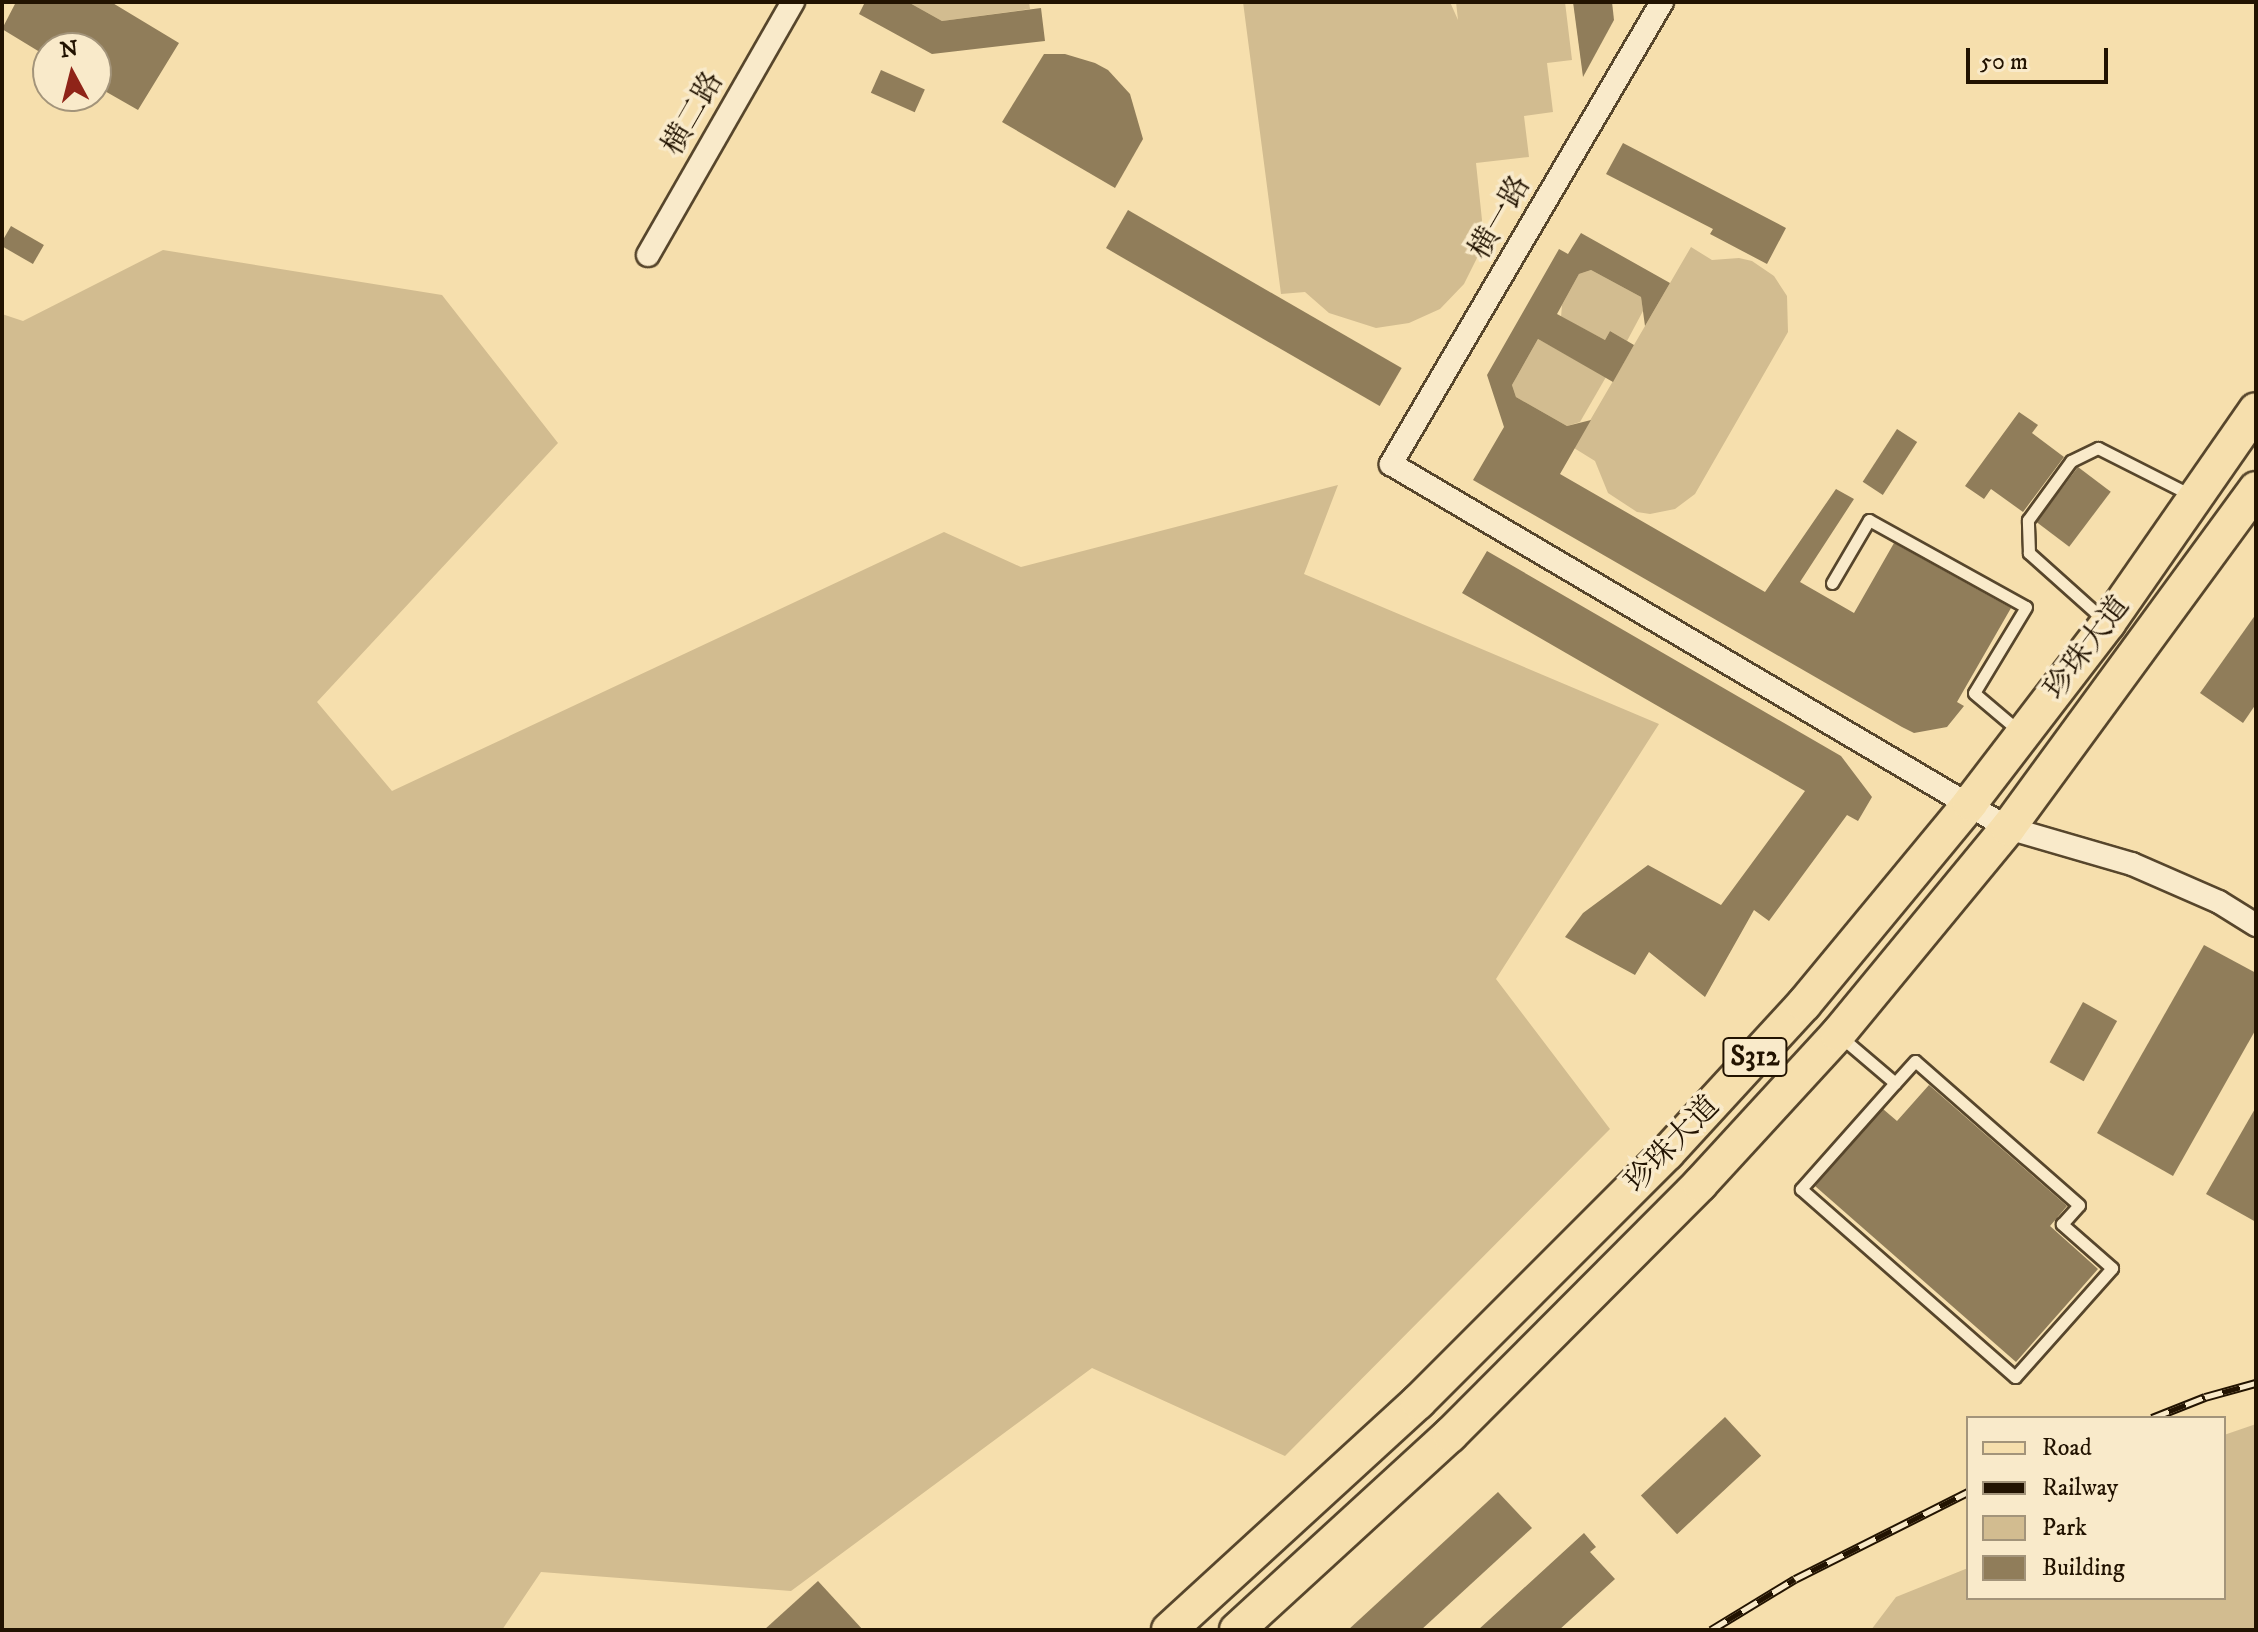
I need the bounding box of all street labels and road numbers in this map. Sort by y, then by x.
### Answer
street label: 横二路 [656,66,732,162]
street label: 横一路 [1463,170,1539,266]
street label: 珍珠大道 [2038,589,2138,707]
road number: S312 [1721,1033,1789,1081]
street label: 珍珠大道 [1618,1089,1728,1201]

